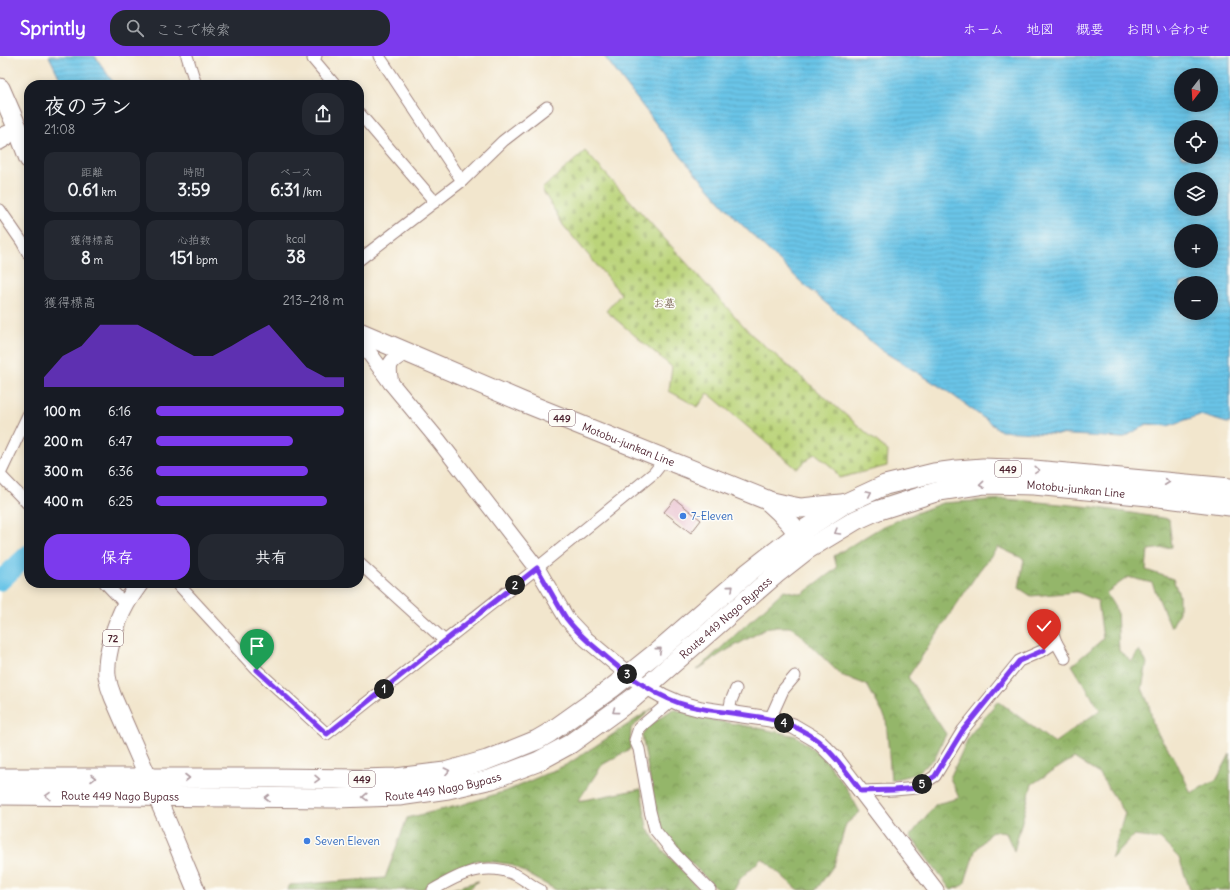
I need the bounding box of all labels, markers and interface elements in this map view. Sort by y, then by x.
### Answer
search box [110,10,390,46]
text: Sprintly [20,16,86,40]
icon: search [124,17,146,39]
text: ここで検索 [156,20,231,39]
text: ホーム [963,20,1004,38]
text: 地図 [1026,20,1054,38]
text: 概要 [1076,20,1104,38]
text: お問い合わせ [1126,20,1210,38]
north arrow [1174,68,1218,112]
map controls [1174,68,1218,320]
text: 夜のラン [44,92,132,120]
button: share [302,93,344,135]
button: locate [1174,120,1218,164]
text: 21:08 [44,121,75,138]
text: 距離 [81,165,103,179]
text: 時間 [183,165,205,179]
text: ペース [280,165,312,179]
button: layers [1174,172,1218,216]
text: 0.61 [67,179,99,201]
text: 3:59 [177,179,211,201]
text: 6:31 [270,179,300,201]
text: km [99,185,117,199]
text: /km [300,185,322,199]
button: + [1174,224,1218,268]
text: kcal [286,232,306,246]
text: 獲得標高 [70,233,114,247]
text: 心拍数 [178,233,211,247]
text: 38 [286,246,306,268]
text: 8 [81,247,91,269]
text: 151 [170,247,193,269]
text: m [91,253,103,267]
text: bpm [193,253,218,267]
button: − [1174,276,1218,320]
text: 213–218 m [283,292,344,309]
text: 獲得標高 [44,294,96,311]
park label: お墓 [653,296,675,310]
text: 100 m [44,403,81,420]
text: 6:16 [108,403,131,420]
road number: 449 [549,410,575,426]
street label: Motobu-junkan Line [580,419,677,469]
text: 200 m [44,433,83,450]
text: 6:47 [108,433,132,450]
road number: 449 [995,461,1021,477]
text: 300 m [44,463,83,480]
text: 6:36 [108,463,133,480]
one-way arrow [1034,466,1040,475]
one-way arrow [1164,477,1170,486]
street label: Motobu-junkan Line [1027,478,1126,501]
one-way arrow [979,480,985,489]
one-way arrow [864,490,872,498]
text: 400 m [44,493,83,510]
text: 6:25 [108,493,133,510]
place label: 7-Eleven [691,509,733,523]
marker: 7-Eleven [678,511,688,521]
one-way arrow [834,527,841,534]
button: 保存 [44,534,190,580]
button: 共有 [198,534,344,580]
street label: Route 449 Nago Bypass [676,574,775,662]
pin: 2 [505,575,525,595]
text: 2 [512,578,518,592]
one-way arrow [726,585,733,592]
pin [1027,609,1061,650]
icon: check [1033,615,1055,637]
pin [240,629,274,670]
road number: 72 [103,630,123,646]
icon: arrive [246,635,268,657]
one-way arrow [654,648,661,655]
pin: 3 [617,664,637,684]
text: 3 [624,667,630,681]
pin: 1 [374,679,394,699]
text: 1 [382,682,386,696]
one-way arrow [613,706,620,713]
pin: 4 [774,713,794,733]
text: 4 [781,716,787,730]
one-way arrow [444,767,450,775]
street label: Route 449 Nago Bypass [385,769,503,803]
road number: 449 [349,771,375,787]
one-way arrow [90,774,96,782]
one-way arrow [184,774,190,783]
pin: 5 [912,774,932,794]
one-way arrow [314,775,320,783]
text: 5 [919,777,925,791]
street label: Route 449 Nago Bypass [61,789,179,804]
one-way arrow [45,792,51,800]
one-way arrow [362,793,368,801]
one-way arrow [264,794,270,802]
place label: Seven Eleven [315,834,380,848]
marker: Seven Eleven [302,836,312,846]

